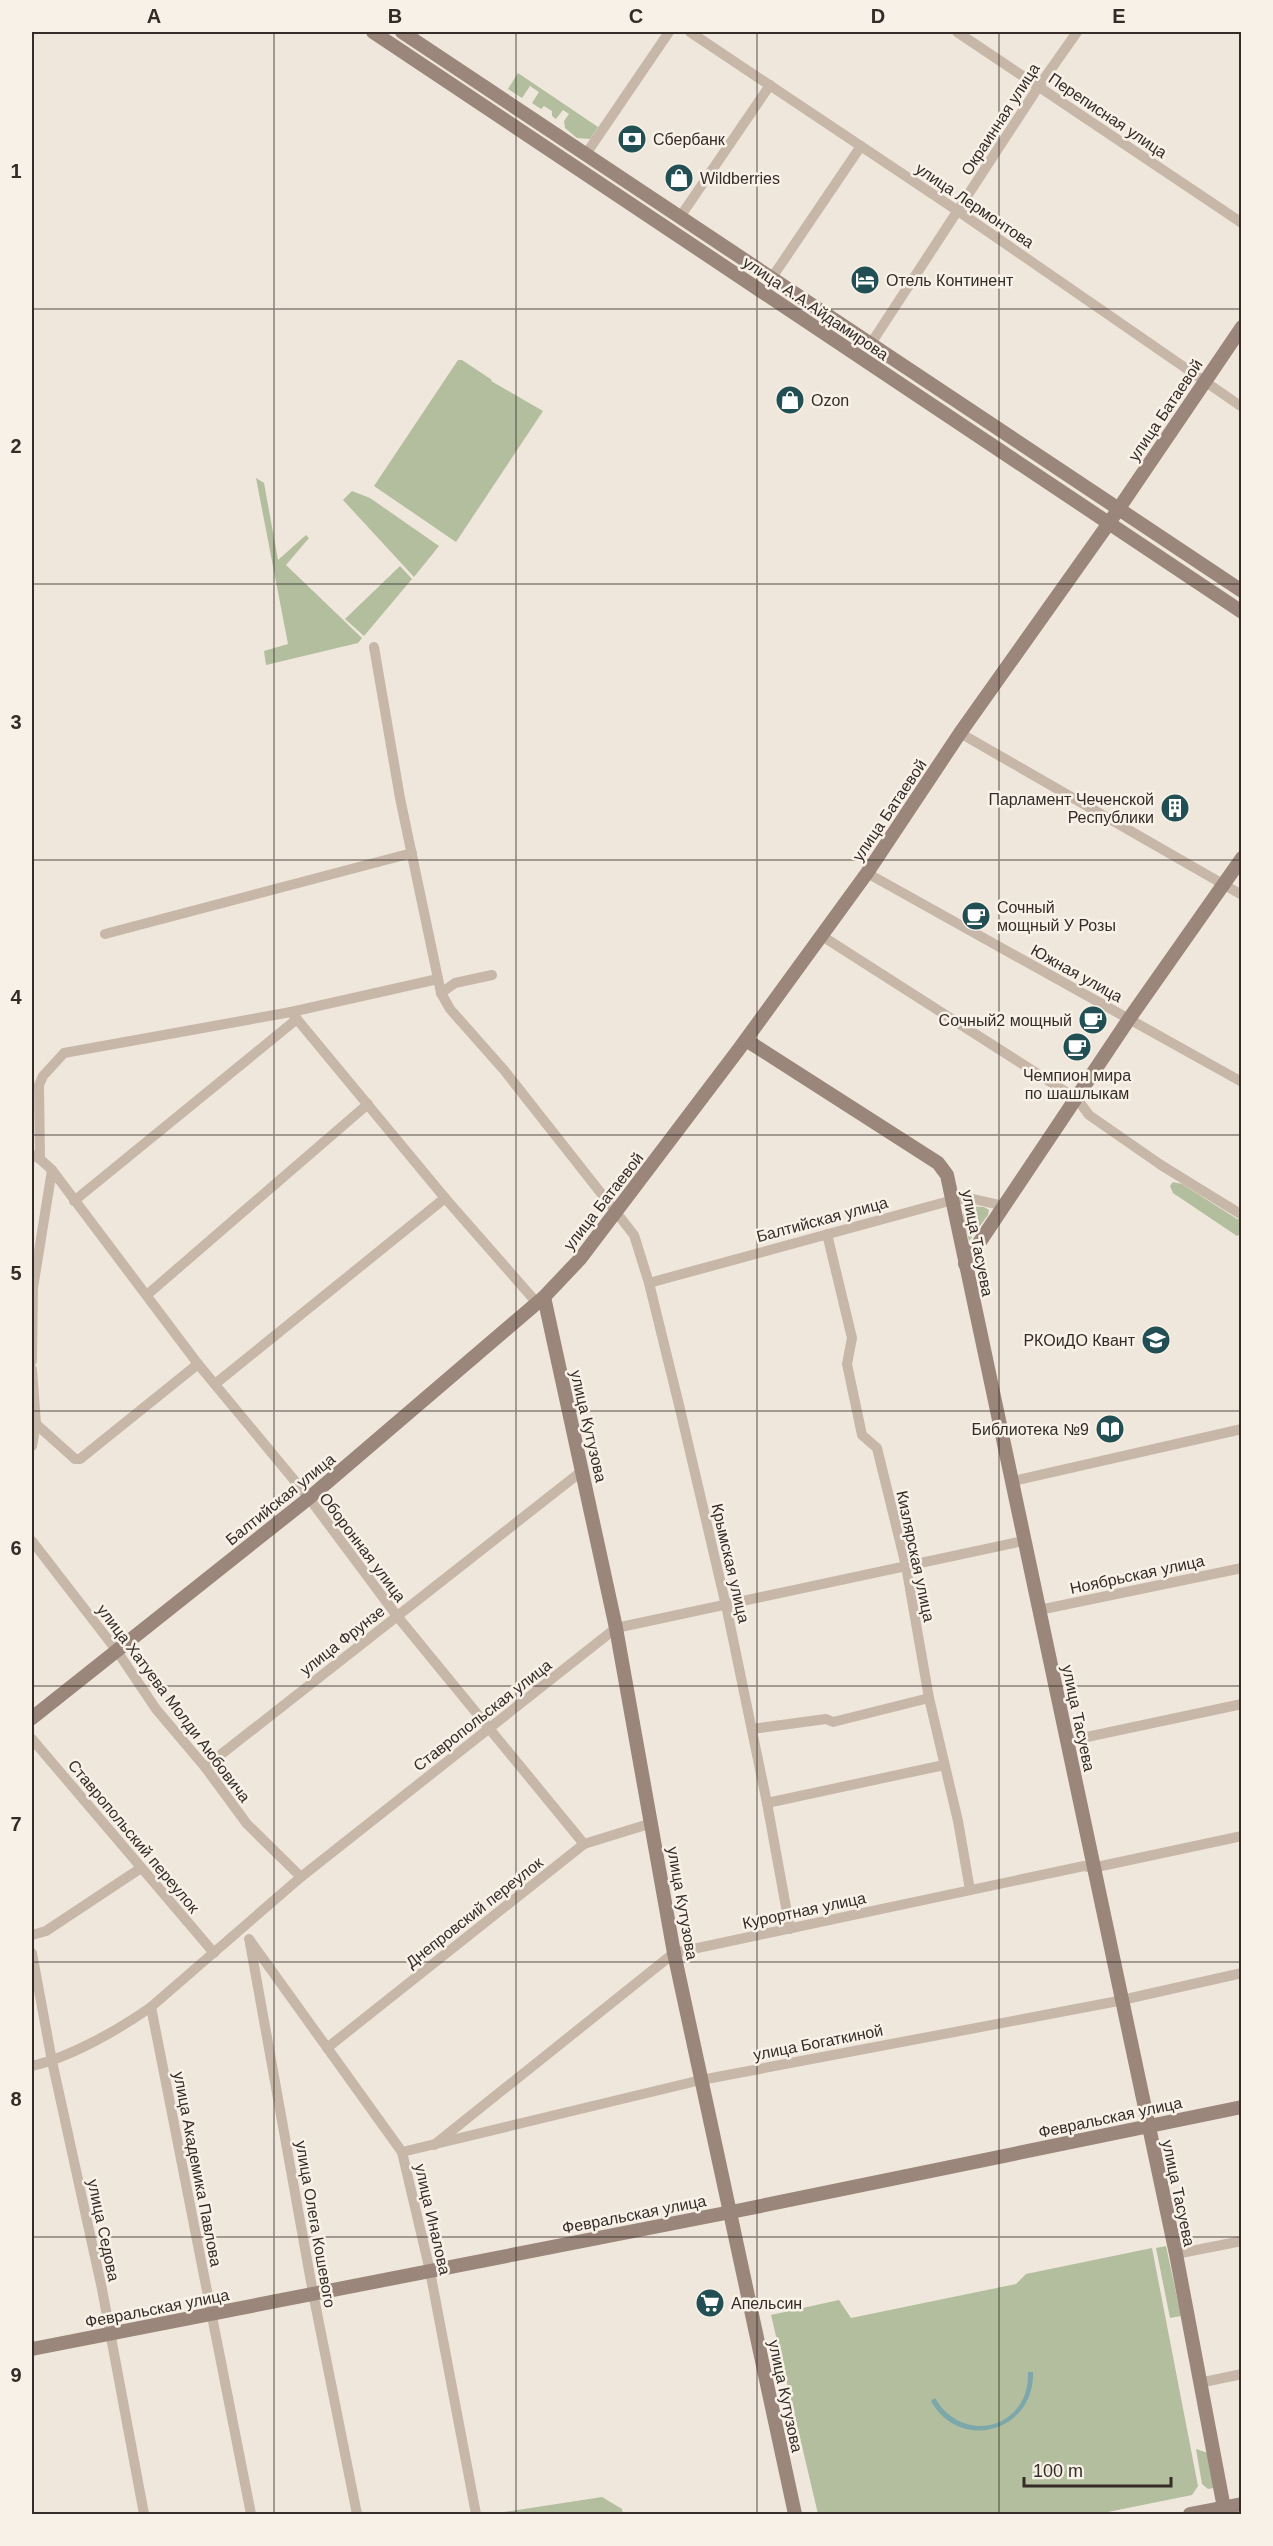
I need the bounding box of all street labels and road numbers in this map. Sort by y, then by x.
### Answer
street label: Окраинная улица [958,60,1043,178]
street label: Переписная улица [1046,70,1170,161]
street label: улица Лермонтова [912,160,1037,251]
street label: улица А.А.Айдамирова [740,253,892,363]
street label: улица Батаевой [1125,356,1206,464]
street label: улица Батаевой [849,756,930,864]
street label: Южная улица [1028,941,1125,1006]
street label: улица Батаевой [560,1149,647,1253]
street label: улица Тасуева [959,1188,996,1298]
street label: Балтийская улица [755,1194,890,1245]
street label: улица Кутузова [567,1368,610,1484]
street label: Балтийская улица [222,1450,338,1549]
street label: Оборонная улица [316,1489,409,1605]
street label: Кизлярская улица [893,1489,938,1623]
street label: Крымская улица [709,1502,753,1625]
street label: Ноябрьская улица [1068,1552,1206,1597]
street label: улица Хатуева Молди Аюбовича [94,1601,254,1806]
street label: улица Фрунзе [297,1602,388,1679]
street label: Ставропольская улица [410,1656,555,1774]
street label: улица Тасуева [1059,1663,1098,1773]
street label: Ставропольский переулок [65,1756,203,1917]
street label: улица Кутузова [664,1845,701,1961]
street label: Днепровский переулок [403,1853,547,1971]
street label: Курортная улица [741,1889,867,1932]
street label: улица Богаткиной [752,2022,884,2063]
street label: улица Академика Павлова [170,2070,225,2268]
street label: Февральская улица [1037,2094,1184,2141]
street label: улица Тасуева [1159,2138,1198,2248]
street label: улица Олега Кошевого [292,2139,339,2309]
street label: улица Иналова [411,2162,454,2276]
street label: улица Седова [84,2177,123,2283]
street label: Февральская улица [561,2192,708,2237]
street label: Февральская улица [84,2286,231,2331]
street label: улица Кутузова [765,2338,806,2454]

